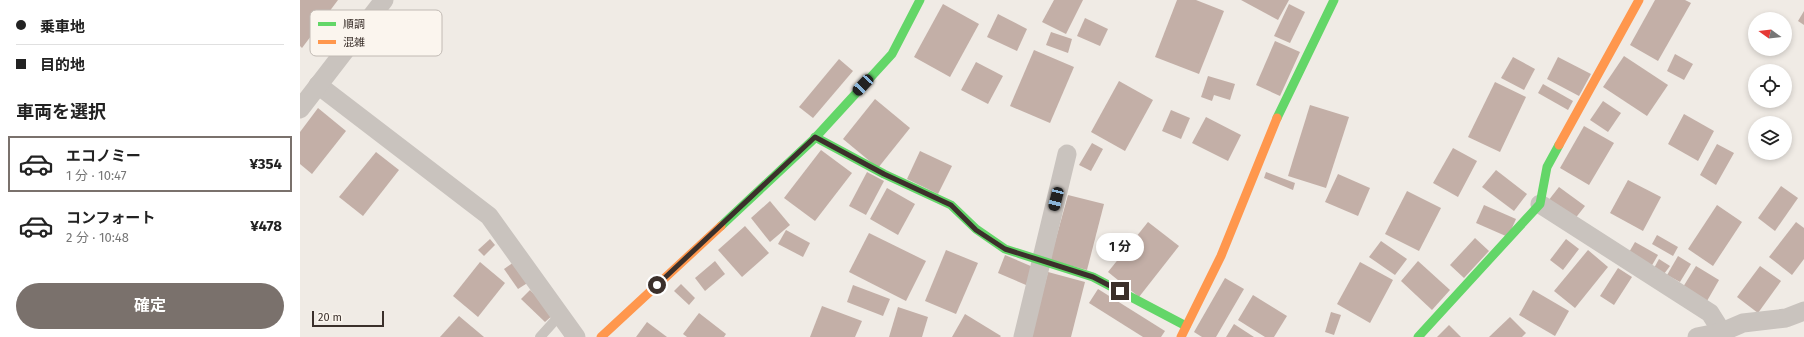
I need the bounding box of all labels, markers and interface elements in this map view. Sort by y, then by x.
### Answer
legend [310,10,442,56]
north arrow [1748,12,1792,56]
map controls [1748,12,1792,160]
text: 乗車地 [40,18,85,36]
text: 順調 [343,18,365,31]
text: 混雑 [343,36,365,49]
text: 目的地 [40,56,85,74]
button: locate [1748,64,1792,108]
car [850,72,876,98]
text: 車両を選択 [16,101,106,123]
button: layers [1748,116,1792,160]
icon: car [18,146,54,182]
text: エコノミー [66,147,141,165]
text: ¥354 [249,155,282,173]
text: 1 分 · 10:47 [66,168,126,183]
car [1047,186,1065,212]
icon: car [18,208,54,244]
text: コンフォート [66,209,156,227]
text: ¥478 [250,217,282,235]
text: 2 分 · 10:48 [66,230,129,245]
callout: 1 分 [1096,233,1144,261]
text: 1 分 [1109,239,1131,254]
route start [648,276,666,294]
route end [1111,282,1129,300]
button: 確定 [16,283,284,329]
scale bar [312,309,384,328]
text: 20 m [318,311,342,324]

